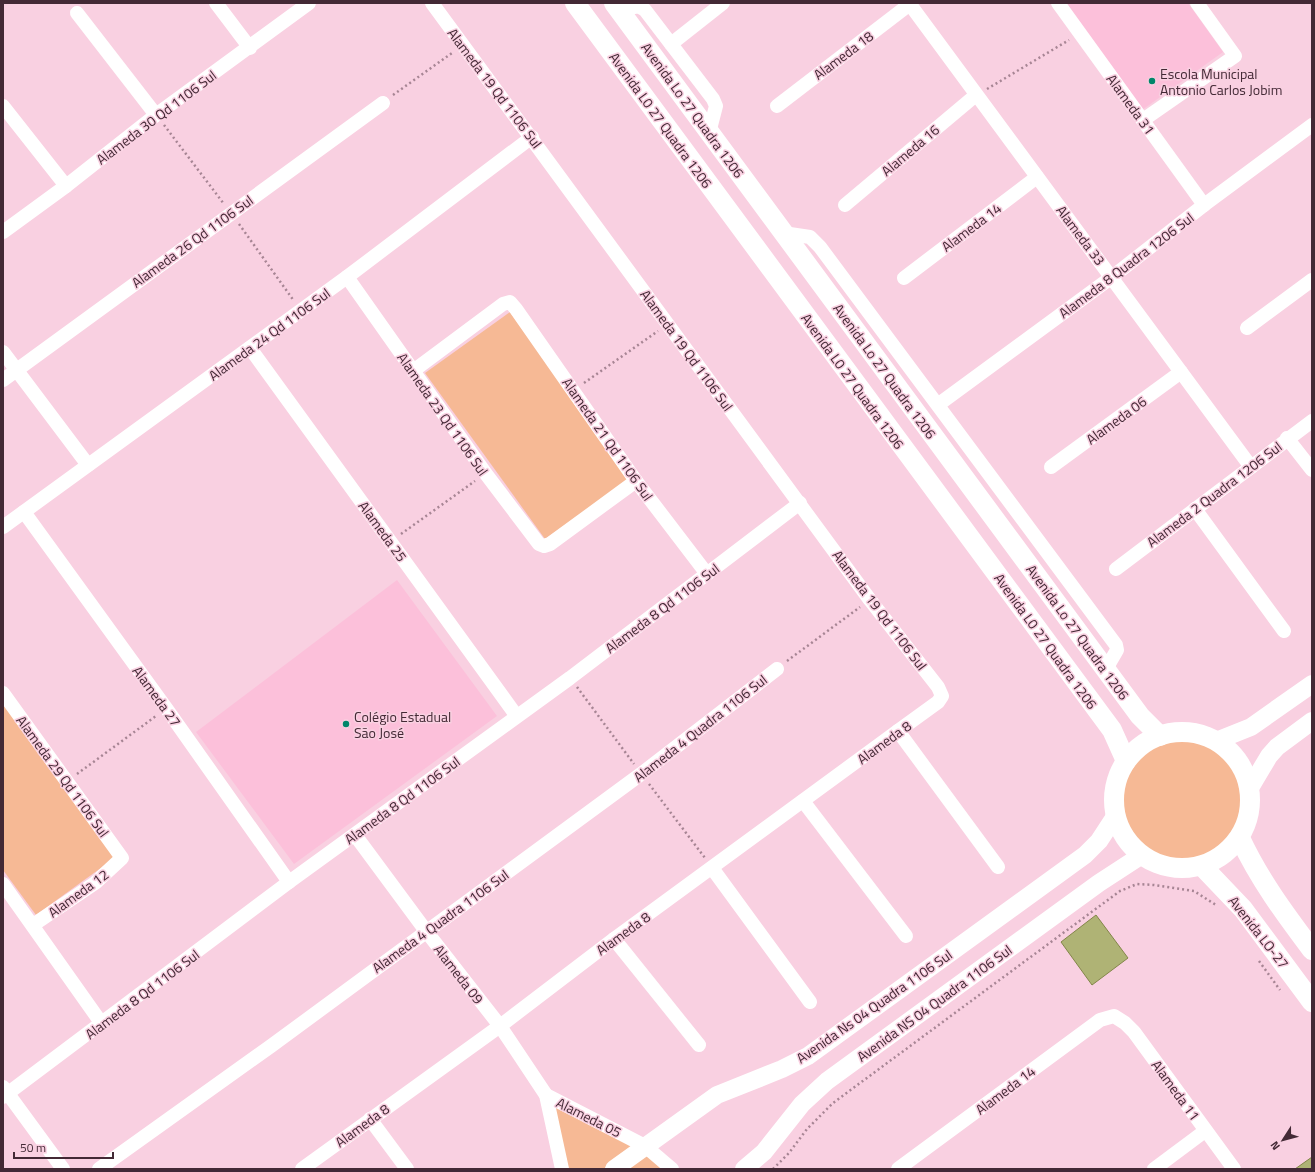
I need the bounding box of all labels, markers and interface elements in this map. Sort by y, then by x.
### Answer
street label: Alameda 19 Qd 1106 Sul [443,23,547,153]
street label: Alameda 18 [809,25,878,85]
street label: Avenida Lo 27 Quadra 1206 [637,38,750,182]
street label: Avenida L0 27 Quadra 1206 [604,48,718,192]
place label: Escola Municipal Antonio Carlos Jobim [1160,63,1282,100]
street label: Alameda 30 Qd 1106 Sul [91,65,221,169]
street label: Alameda 31 [1102,69,1160,139]
marker: Escola Municipal Antonio Carlos Jobim [1147,76,1157,86]
street label: Alameda 16 [876,119,944,181]
street label: Alameda 26 Qd 1106 Sul [127,190,257,292]
street label: Alameda 14 [937,197,1006,257]
street label: Alameda 33 [1051,201,1111,269]
street label: Alameda 8 Quadra 1206 Sul [1054,207,1198,323]
street label: Alameda 24 Qd 1106 Sul [204,283,334,385]
street label: Alameda 19 Qd 1106 Sul [636,285,738,415]
street label: Avenida Lo 27 Quadra 1206 [829,299,942,443]
street label: Avenida L0 27 Quadra 1206 [796,309,910,453]
street label: Alameda 23 Qd 1106 Sul [393,348,493,480]
street label: Alameda 21 Qd 1106 Sul [558,373,658,505]
street label: Alameda 06 [1081,391,1151,449]
street label: Alameda 2 Quadra 1206 Sul [1142,436,1286,552]
street label: Alameda 25 [354,496,412,566]
street label: Alameda 19 Qd 1106 Sul [828,545,932,675]
street label: Alameda 8 Qd 1106 Sul [600,558,724,658]
street label: Avenida Lo 27 Quadra 1206 [1022,560,1135,704]
street label: Avenida L0 27 Quadra 1206 [989,569,1103,713]
street label: Alameda 27 [128,661,186,731]
street label: Alameda 4 Quadra 1106 Sul [629,669,771,787]
place label: Colégio Estadual São José [354,706,451,743]
street label: Alameda 29 Qd 1106 Sul [12,711,114,841]
street label: Alameda 8 [852,715,916,769]
marker: Colégio Estadual São José [341,719,351,729]
street label: Alameda 8 Qd 1106 Sul [340,751,464,849]
street label: Alameda 12 [43,864,113,922]
street label: Alameda 4 Quadra 1106 Sul [367,864,513,978]
street label: Avenida LO-27 [1224,891,1294,973]
street label: Alameda 8 [591,906,655,960]
street label: Avenida NS 04 Quadra 1106 Sul [852,939,1016,1067]
street label: Alameda 09 [429,940,489,1008]
street label: Alameda 8 Qd 1106 Sul [80,944,204,1044]
street label: Avenida Ns 04 Quadra 1106 Sul [792,944,956,1068]
street label: Alameda 11 [1147,1055,1205,1125]
street label: Alameda 14 [971,1060,1040,1120]
street label: Alameda 05 [553,1092,625,1142]
street label: Alameda 8 [330,1098,394,1152]
north arrow [1263,1120,1303,1160]
scale bar [14,1134,113,1160]
text: 50 m [20,1138,46,1157]
text: N [1266,1138,1284,1154]

